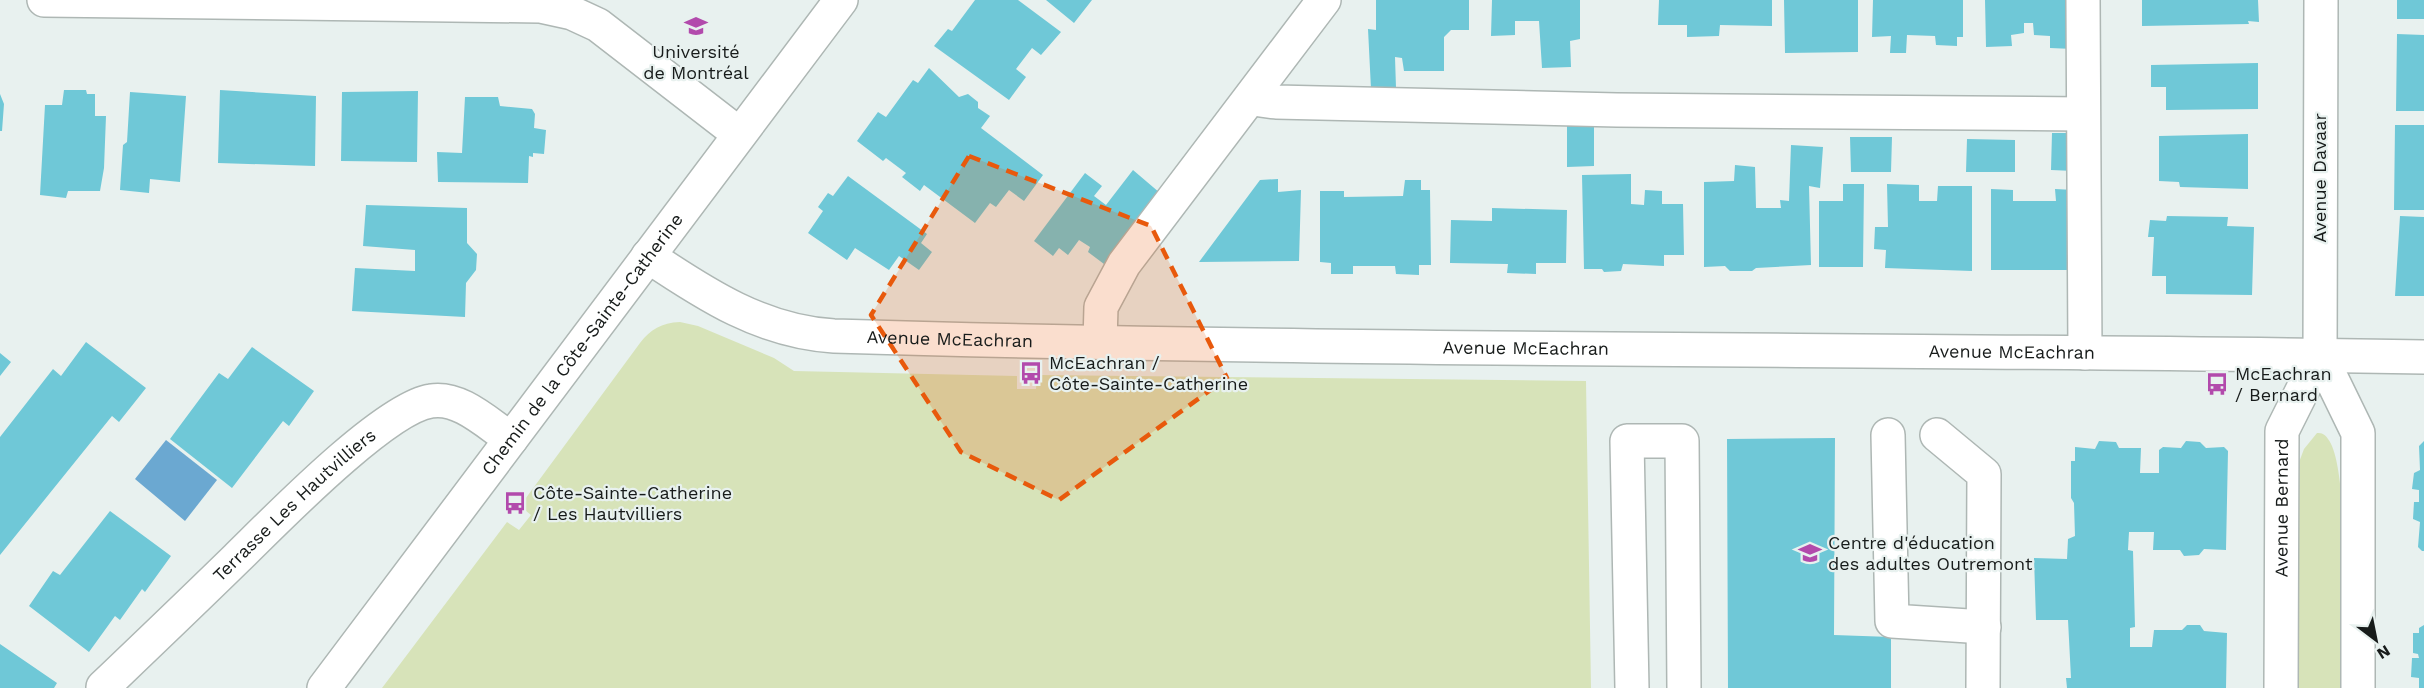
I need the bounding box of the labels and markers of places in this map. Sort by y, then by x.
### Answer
school or university icon: Université de Montréal [683,13,709,39]
place label: Université de Montréal [643,41,749,83]
place label: McEachran / Côte-Sainte-Catherine [1049,352,1248,394]
bus stop icon: McEachran / Côte-Sainte-Catherine [1018,360,1044,386]
place label: McEachran / Bernard [2235,363,2332,405]
bus stop icon: McEachran / Bernard [2204,371,2230,397]
place label: Côte-Sainte-Catherine / Les Hautvilliers [533,482,732,524]
bus stop icon: Côte-Sainte-Catherine / Les Hautvilliers [502,490,528,516]
place label: Centre d'éducation des adultes Outremont [1828,532,2033,574]
school or university icon: Centre d'éducation des adultes Outremont [1797,540,1823,566]

